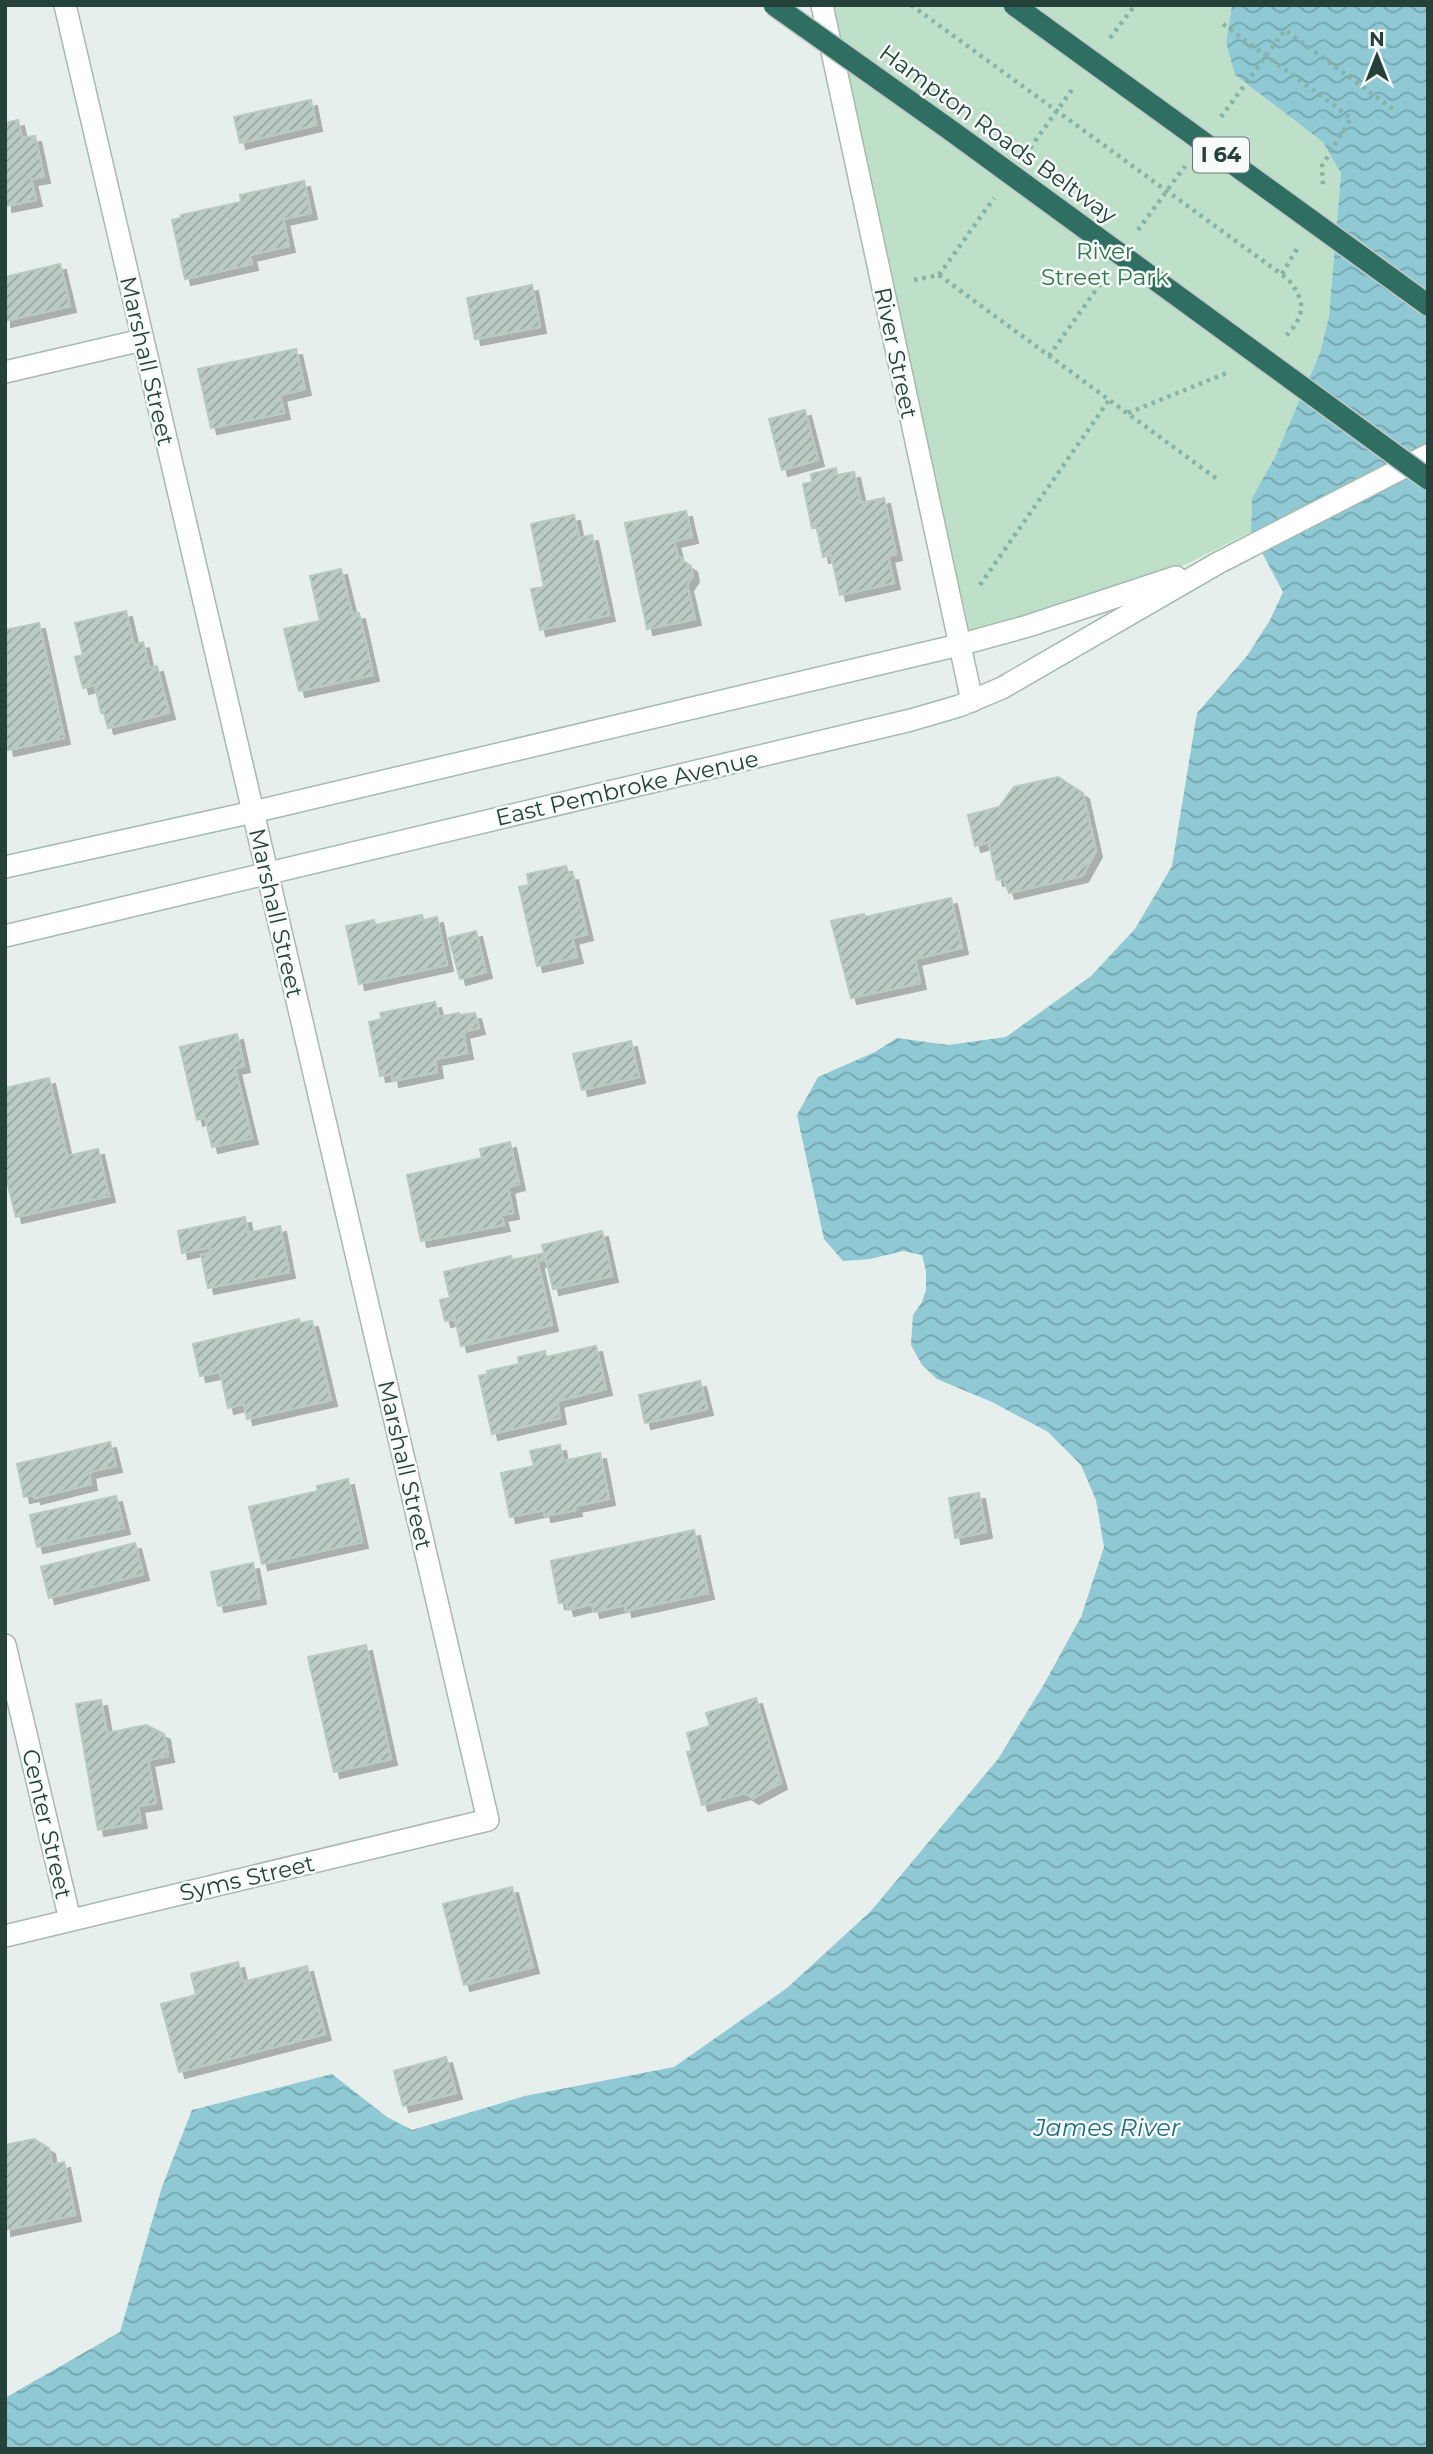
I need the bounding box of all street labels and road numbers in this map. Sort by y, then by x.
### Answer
street label: Hampton Roads Beltway [874,39,1122,230]
road number: I 64 [1193,138,1249,172]
street label: Marshall Street [114,274,180,448]
street label: River Street [868,285,924,421]
street label: East Pembroke Avenue [493,744,761,832]
street label: Marshall Street [243,826,309,1000]
street label: Marshall Street [372,1378,438,1552]
street label: Center Street [16,1746,78,1902]
street label: Syms Street [177,1849,317,1907]

